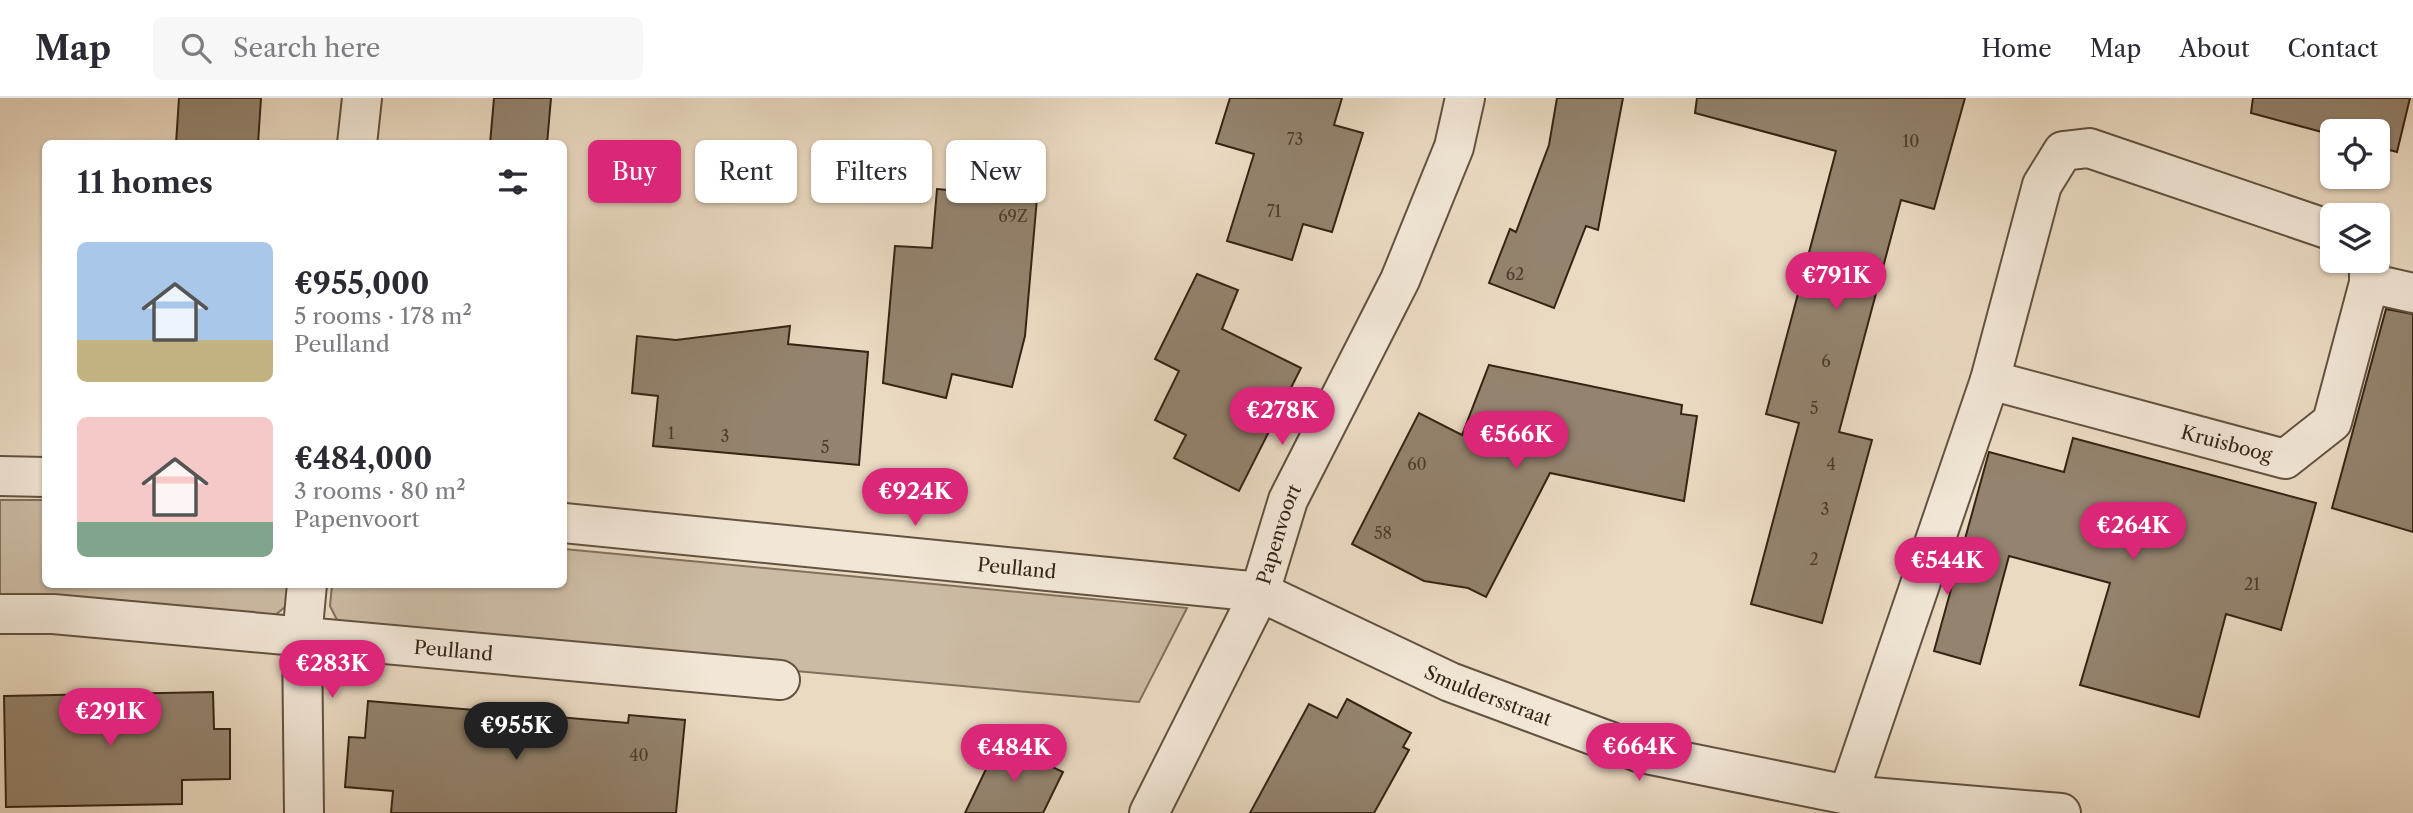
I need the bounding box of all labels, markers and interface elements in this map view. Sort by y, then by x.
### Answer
search box [153,17,643,80]
text: Map [35,28,111,69]
icon: search [177,29,215,67]
text: Search here [233,32,380,64]
text: Home [1981,34,2052,63]
text: Map [2090,34,2141,63]
text: About [2179,34,2250,63]
text: Contact [2288,34,2378,63]
map controls [2320,119,2390,273]
button: locate [2320,119,2390,189]
house number: 73 [1287,129,1303,149]
house number: 10 [1903,131,1919,151]
chip: Buy [588,140,681,203]
chip: Rent [695,140,797,203]
chip: Filters [811,140,932,203]
chip: New [946,140,1046,203]
icon: filters [494,163,532,201]
text: 11 homes [77,164,213,201]
house number: 71 [1267,201,1282,221]
button: layers [2320,203,2390,273]
house number: 69Z [998,206,1028,226]
pin: €791K [1787,252,1885,312]
text: €791K [1801,261,1871,289]
house number: 62 [1506,264,1524,284]
text: €955,000 [294,265,429,302]
icon: home [133,270,217,354]
text: 5 rooms · 178 m² [294,302,472,330]
text: Peulland [294,330,390,358]
house number: 6 [1821,351,1831,371]
pin: €278K [1233,388,1331,447]
text: €278K [1246,396,1318,424]
house number: 5 [1810,398,1818,418]
pin: €566K [1467,412,1565,471]
text: €566K [1479,420,1553,448]
street label: Kruisboog [2178,421,2276,467]
house number: 1 [668,423,675,443]
house number: 3 [721,426,729,446]
house number: 5 [821,437,829,457]
text: €484,000 [294,440,432,477]
icon: home [133,445,217,529]
house number: 60 [1407,454,1427,474]
house number: 4 [1826,454,1836,474]
pin: €924K [866,468,964,528]
text: 3 rooms · 80 m² [294,477,466,505]
text: €924K [878,477,952,505]
street label: Papenvoort [1252,480,1306,587]
house number: 3 [1821,499,1829,519]
pin: €264K [2084,503,2182,562]
text: Papenvoort [294,505,420,533]
text: €264K [2096,511,2170,539]
house number: 58 [1374,523,1392,543]
pin: €544K [1898,538,1996,597]
text: €544K [1911,546,1983,574]
house number: 2 [1809,549,1819,569]
street label: Peulland [976,553,1058,584]
house number: 21 [2244,574,2260,594]
street label: Peulland [413,636,494,666]
pin: €283K [283,640,381,700]
text: €283K [295,649,369,677]
street label: Smuldersstraat [1421,661,1555,731]
pin: €291K [61,688,159,748]
text: €291K [75,697,145,725]
pin: €955K [467,702,565,762]
text: €955K [480,711,552,739]
pin: €484K [965,724,1063,784]
pin: €664K [1590,724,1688,783]
text: €664K [1602,732,1676,760]
text: €484K [977,733,1051,761]
house number: 40 [629,745,649,765]

